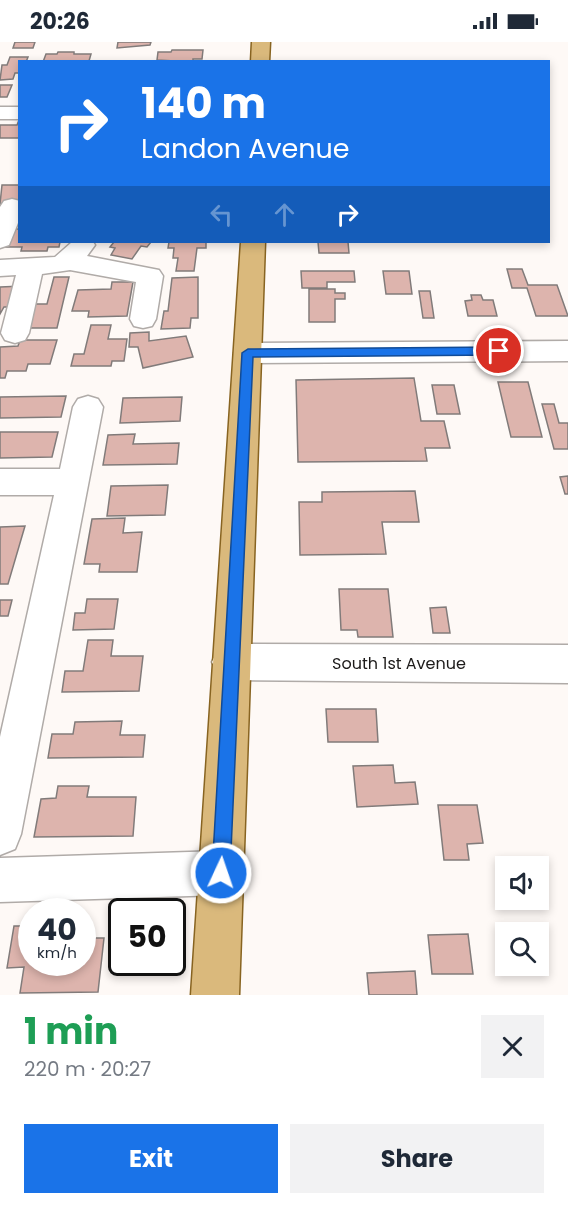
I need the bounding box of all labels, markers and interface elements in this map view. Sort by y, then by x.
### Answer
text: 20:26 [30,6,90,37]
text: 140 m [141,74,266,133]
icon: right [42,84,120,162]
text: Landon Avenue [141,130,350,167]
icon: left [205,198,238,231]
icon: ahead [268,198,301,231]
icon: right [331,198,364,231]
pin [473,325,524,376]
icon: arrive [482,334,515,367]
street label: South 1st Avenue [332,652,466,675]
position arrow [189,841,253,905]
map controls [495,856,549,976]
button: sound [495,856,549,910]
speed limit sign: 50 [108,898,186,976]
text: 40 [37,908,77,951]
button: search [495,922,549,976]
text: km/h [37,942,77,963]
text: 1 min [24,1006,118,1057]
button: close [481,1015,544,1078]
text: 220 m · 20:27 [24,1055,151,1083]
button: Exit [24,1124,278,1193]
button: Share [290,1124,544,1193]

